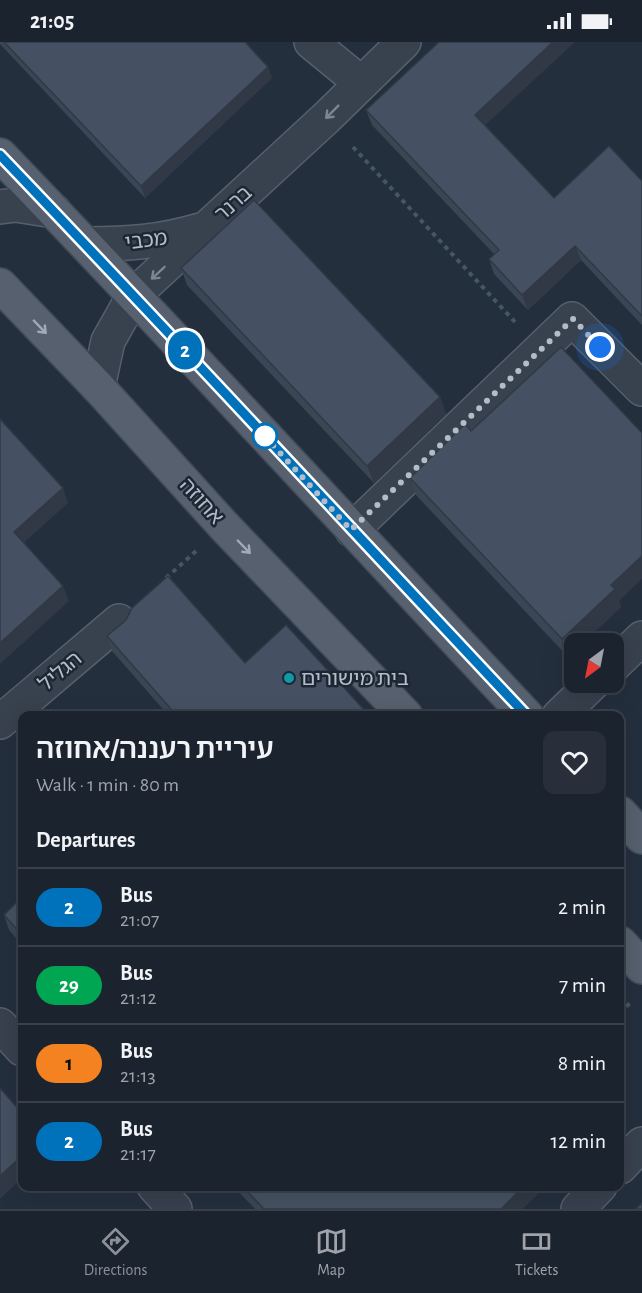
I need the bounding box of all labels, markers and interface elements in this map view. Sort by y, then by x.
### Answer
text: 21:05 [30,10,74,32]
one-way arrow [324,105,339,119]
street label: ברנר [211,182,256,225]
street label: מכבי [124,227,169,254]
one-way arrow [150,265,165,280]
one-way arrow [33,320,48,335]
line badge: 2 [166,330,204,370]
your location [585,332,615,362]
text: 2 [180,340,190,361]
unlabelled marker [252,423,278,449]
street label: אחוזה [176,474,227,528]
one-way arrow [237,540,252,555]
north arrow [564,633,624,693]
map controls [564,633,624,693]
street label: הגליל [35,648,86,695]
place label: בית מישורים [301,668,409,689]
marker: בית מישורים [282,671,296,685]
button: heart [543,731,606,794]
text: עיריית רעננה/אחוזה [36,736,273,764]
text: Walk · 1 min · 80 m [36,775,179,795]
text: Departures [36,829,136,851]
text: Bus [120,884,153,906]
text: 2 min [558,896,606,918]
text: 2 [64,897,74,918]
text: 21:07 [120,910,159,930]
text: Bus [120,962,153,984]
text: 7 min [559,974,606,996]
text: 29 [59,975,79,996]
text: 21:12 [120,988,157,1008]
text: Bus [120,1040,153,1062]
text: 8 min [558,1052,606,1074]
text: 1 [65,1053,73,1074]
text: 21:13 [120,1066,156,1086]
text: Bus [120,1118,153,1140]
text: 12 min [551,1130,606,1152]
text: 2 [64,1131,74,1152]
text: 21:17 [120,1144,156,1164]
tab: Directions [84,1225,147,1280]
tab: Map [315,1225,348,1280]
tab: Tickets [515,1225,558,1280]

